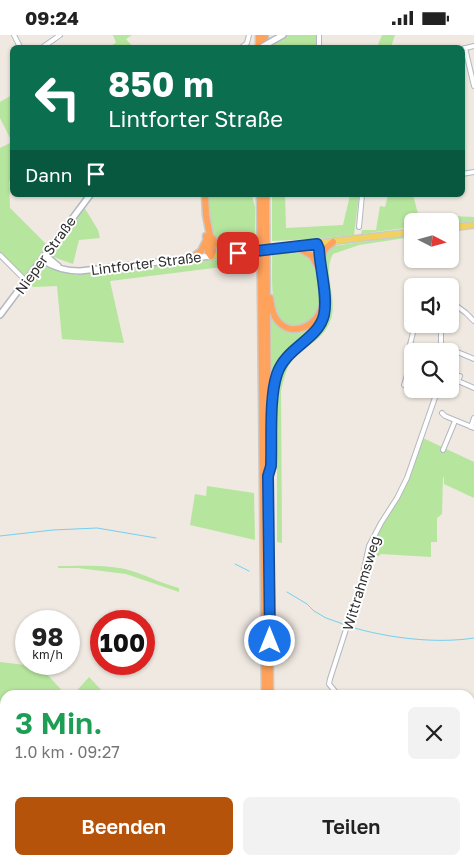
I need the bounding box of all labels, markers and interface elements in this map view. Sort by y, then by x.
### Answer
text: 09:24 [25,6,79,29]
text: 850 m [108,63,214,105]
icon: left [25,65,90,130]
text: Lintforter Straße [108,105,283,132]
icon: arrive [82,160,110,188]
text: Dann [25,163,72,186]
street label: Nieper Straße [11,213,79,297]
north arrow [404,213,459,267]
map controls [404,213,459,398]
pin [217,232,259,274]
icon: arrive [224,239,252,267]
street label: Lintforter Straße [90,248,202,278]
button: sound [404,278,459,333]
button: search [404,343,459,398]
street label: Wittrahmsweg [339,534,383,632]
speed limit sign: 100 [90,610,155,675]
position arrow [243,614,295,666]
text: 98 [32,621,63,652]
text: km/h [32,647,63,662]
text: 3 Min. [15,705,103,741]
button: close [408,707,460,759]
text: 1.0 km · 09:27 [15,742,120,762]
button: Beenden [15,797,233,855]
button: Teilen [243,797,460,855]

